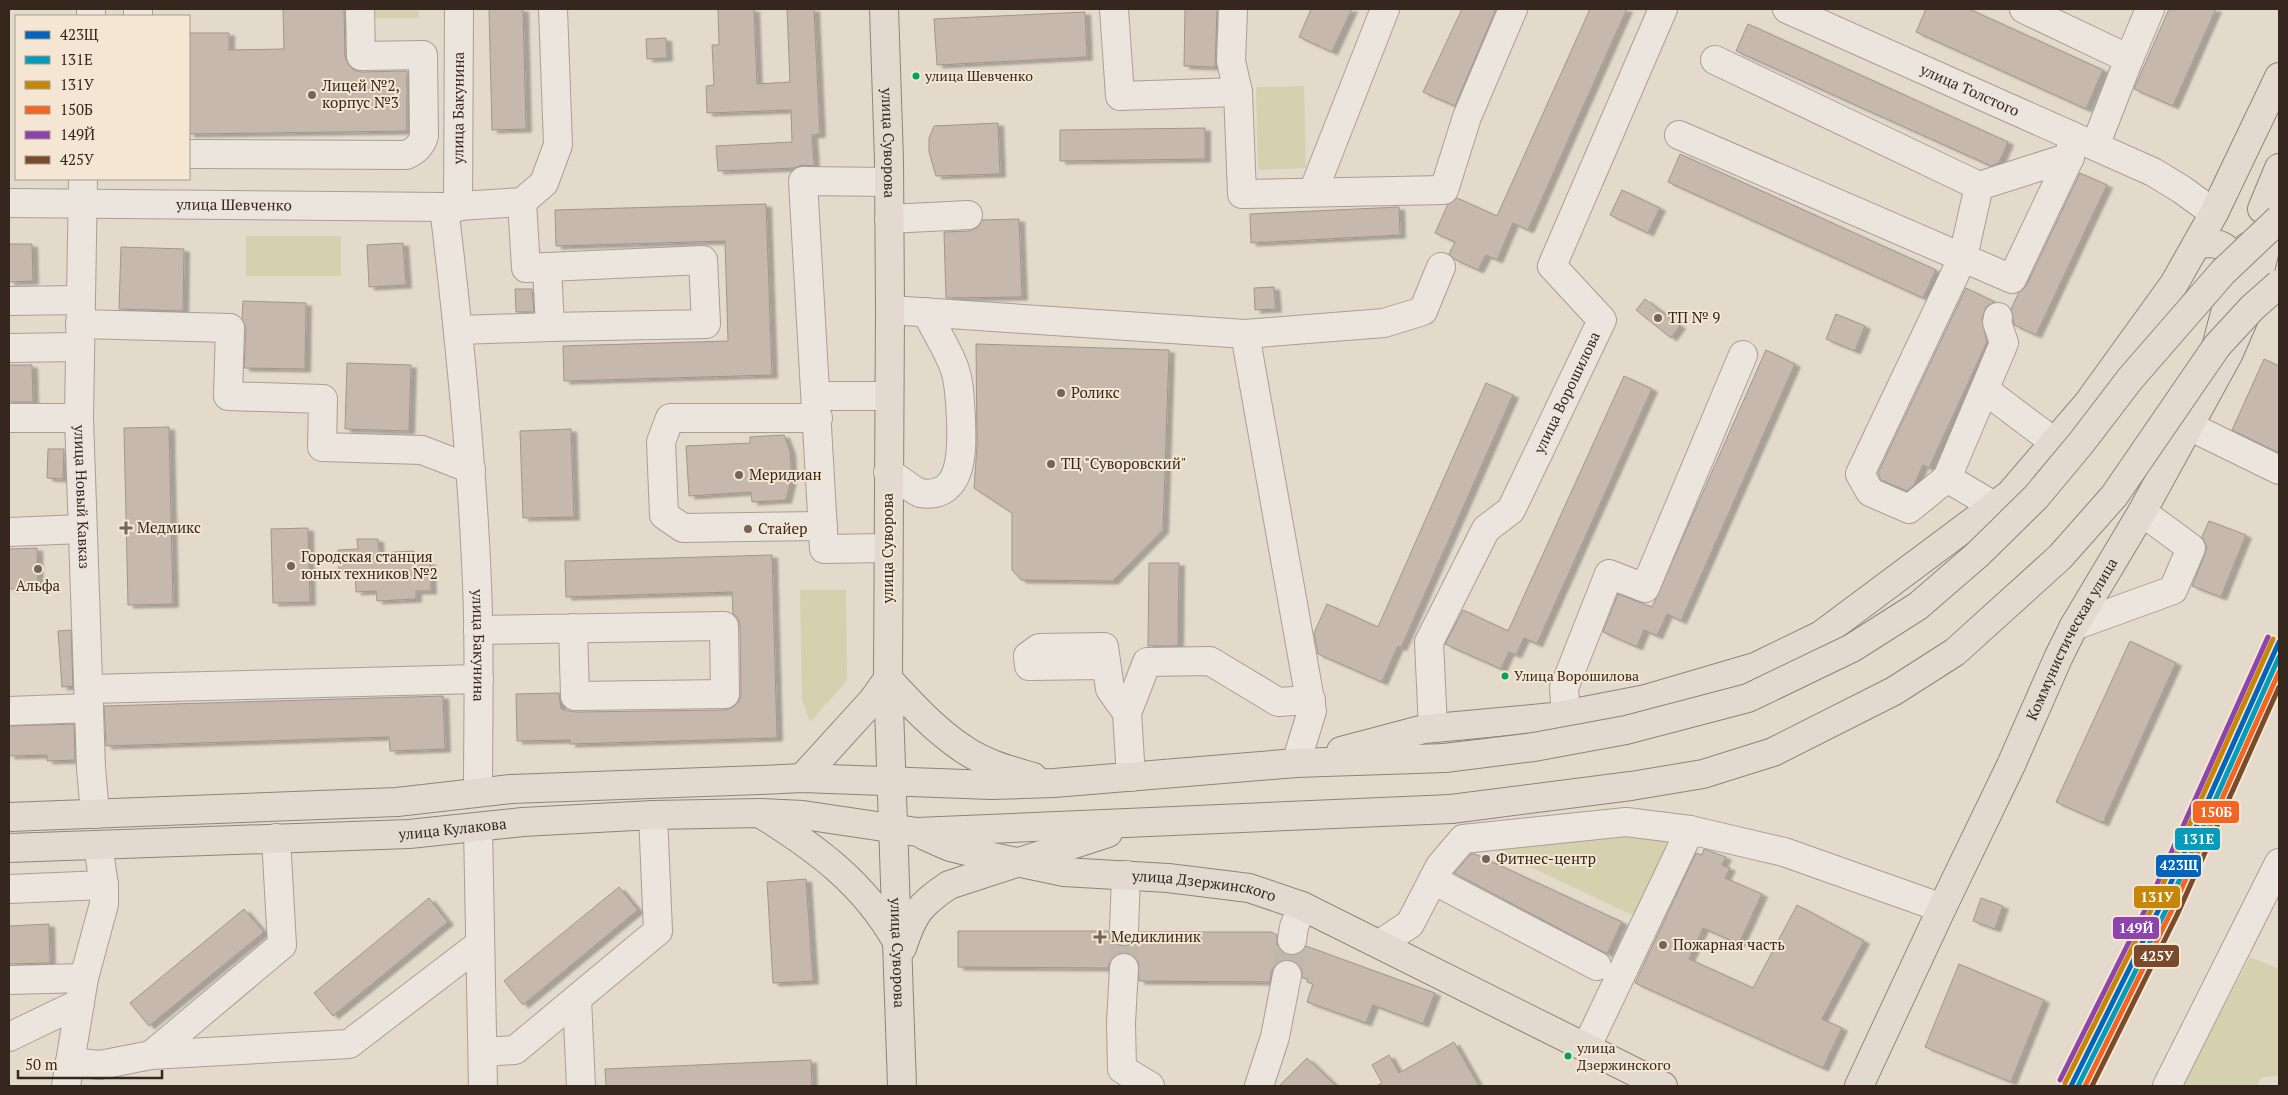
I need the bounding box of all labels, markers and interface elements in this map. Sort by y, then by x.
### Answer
legend [15,15,190,180]
text: 423Щ [60,24,99,44]
text: 131Е [60,49,93,69]
street label: улица Бакунина [447,51,468,165]
street label: улица Толстого [1916,58,2023,120]
place label: улица Шевченко [924,66,1033,85]
marker: улица Шевченко [911,71,921,81]
text: 131У [60,74,94,94]
place label: Лицей №2, корпус №3 [321,75,400,112]
street label: улица Суворова [878,86,900,199]
marker: Лицей №2, корпус №3 [306,89,318,101]
text: 150Б [60,99,93,119]
text: 149Й [60,124,95,144]
text: 425У [60,149,94,169]
street label: улица Шевченко [175,194,292,215]
place label: ТП № 9 [1668,307,1720,327]
marker: ТП № 9 [1652,312,1664,324]
street label: улица Ворошилова [1528,328,1604,458]
place label: Роликс [1071,382,1120,402]
marker: Роликс [1055,387,1067,399]
street label: улица Новый Кавказ [70,423,95,569]
place label: ТЦ "Суворовский" [1061,453,1187,473]
marker: ТЦ "Суворовский" [1045,458,1057,470]
place label: Меридиан [749,464,822,484]
marker: Меридиан [733,469,745,481]
street label: улица Суворова [877,492,897,604]
place label: Медмикс [137,517,201,537]
place label: Стайер [758,518,807,538]
marker: Медмикс [119,521,133,535]
marker: Стайер [742,523,754,535]
place label: Городская станция юных техников №2 [301,546,438,583]
street label: Коммунистическая улица [2021,554,2122,723]
marker: Городская станция юных техников №2 [285,560,297,572]
marker: Альфа [32,563,44,575]
place label: Альфа [16,575,61,595]
street label: улица Бакунина [468,588,490,702]
place label: Улица Ворошилова [1514,666,1639,685]
marker: Улица Ворошилова [1500,671,1510,681]
line badge: 150Б [2192,800,2240,824]
text: 150Б [2200,802,2232,821]
street label: улица Кулакова [397,813,508,843]
line badge: 131Е [2174,827,2221,851]
text: 131Е [2182,829,2214,848]
place label: Фитнес-центр [1496,848,1596,868]
marker: Фитнес-центр [1480,853,1492,865]
line badge: 423Щ [2155,854,2202,878]
text: 423Щ [2160,855,2199,874]
street label: улица Дзержинского [1131,865,1279,905]
line badge: 131У [2133,885,2181,909]
text: 131У [2140,887,2174,906]
street label: улица Суворова [886,896,910,1009]
line badge: 149Й [2112,916,2160,940]
text: 149Й [2119,918,2153,937]
place label: Медиклиник [1111,926,1202,946]
marker: Медиклиник [1093,930,1107,944]
place label: Пожарная часть [1673,934,1785,954]
marker: Пожарная часть [1657,939,1669,951]
line badge: 425У [2133,944,2180,968]
text: 425У [2140,946,2174,965]
place label: улица Дзержинского [1576,1038,1671,1074]
scale bar [18,1048,161,1080]
marker: улица Дзержинского [1563,1051,1573,1061]
text: 50 m [25,1054,58,1074]

